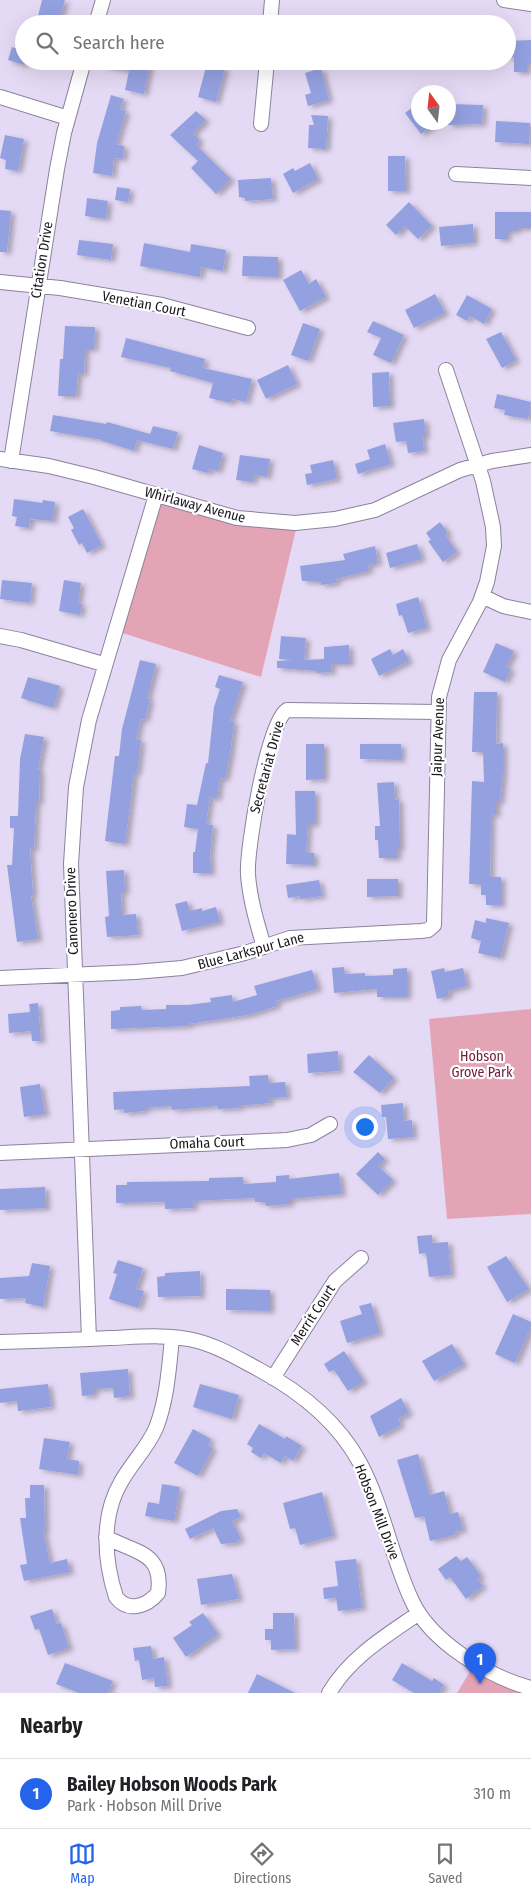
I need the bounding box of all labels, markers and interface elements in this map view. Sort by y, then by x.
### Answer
search box [15,15,516,70]
icon: search [33,29,61,57]
text: Search here [73,31,165,54]
north arrow [411,85,456,130]
street label: Citation Drive [28,220,56,300]
street label: Venetian Court [101,288,188,320]
street label: Whirlaway Avenue [143,483,247,527]
street label: Jaipur Avenue [428,697,448,777]
street label: Secretariat Drive [246,719,288,815]
street label: Canonero Drive [62,867,82,955]
street label: Blue Larkspur Lane [196,929,306,973]
park label: Hobson Grove Park [451,1048,513,1081]
your location [352,1114,378,1140]
street label: Omaha Court [169,1133,245,1153]
street label: Merrit Court [287,1281,339,1349]
street label: Hobson Mill Drive [351,1462,403,1562]
pin: 1 [464,1643,496,1684]
text: Nearby [20,1713,82,1739]
text: Bailey Hobson Woods Park [67,1773,277,1796]
text: 1 [33,1784,39,1803]
text: 310 m [474,1784,511,1803]
text: Park · Hobson Mill Drive [67,1796,222,1815]
tab: Map [68,1840,96,1887]
tab: Directions [233,1840,291,1887]
tab: Saved [428,1840,463,1887]

